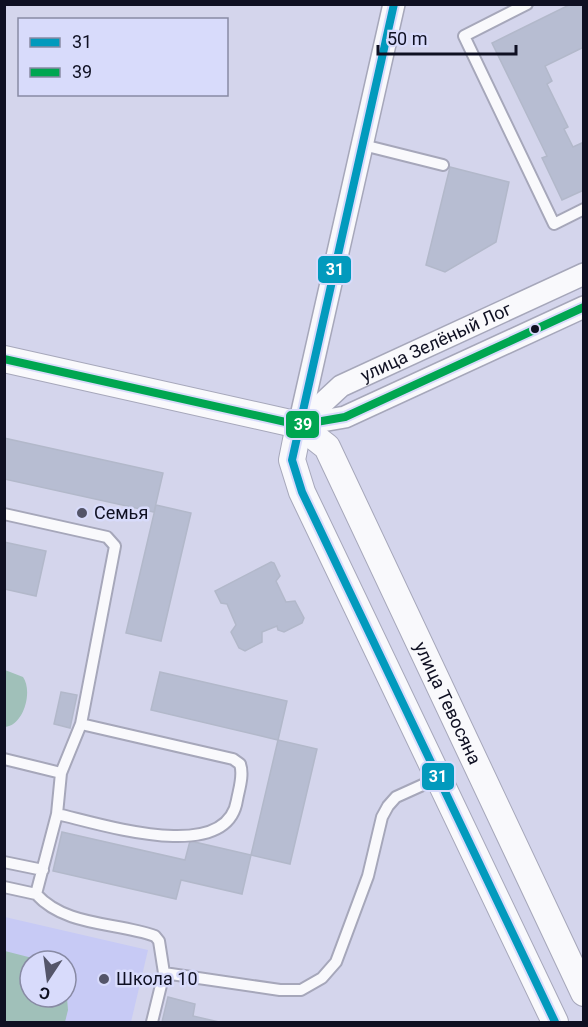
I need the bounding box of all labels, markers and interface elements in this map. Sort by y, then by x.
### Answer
legend [18,18,228,96]
scale bar [378,18,516,56]
text: 50 m [387,28,427,49]
text: 31 [72,31,92,52]
text: 39 [72,61,92,82]
line badge: 31 [317,255,352,284]
text: 31 [326,260,344,279]
street label: улица Зелёный Лог [357,298,515,386]
unlabelled marker [529,323,541,335]
line badge: 39 [285,410,320,439]
text: 39 [294,415,312,434]
place label: Семья [94,502,148,523]
marker: Семья [75,506,89,520]
street label: улица Тевосяна [410,638,486,768]
line badge: 31 [421,762,455,791]
text: 31 [429,767,447,786]
north arrow [18,949,78,1009]
place label: Школа 10 [116,968,198,989]
marker: Школа 10 [97,972,111,986]
text: С [38,983,52,1004]

